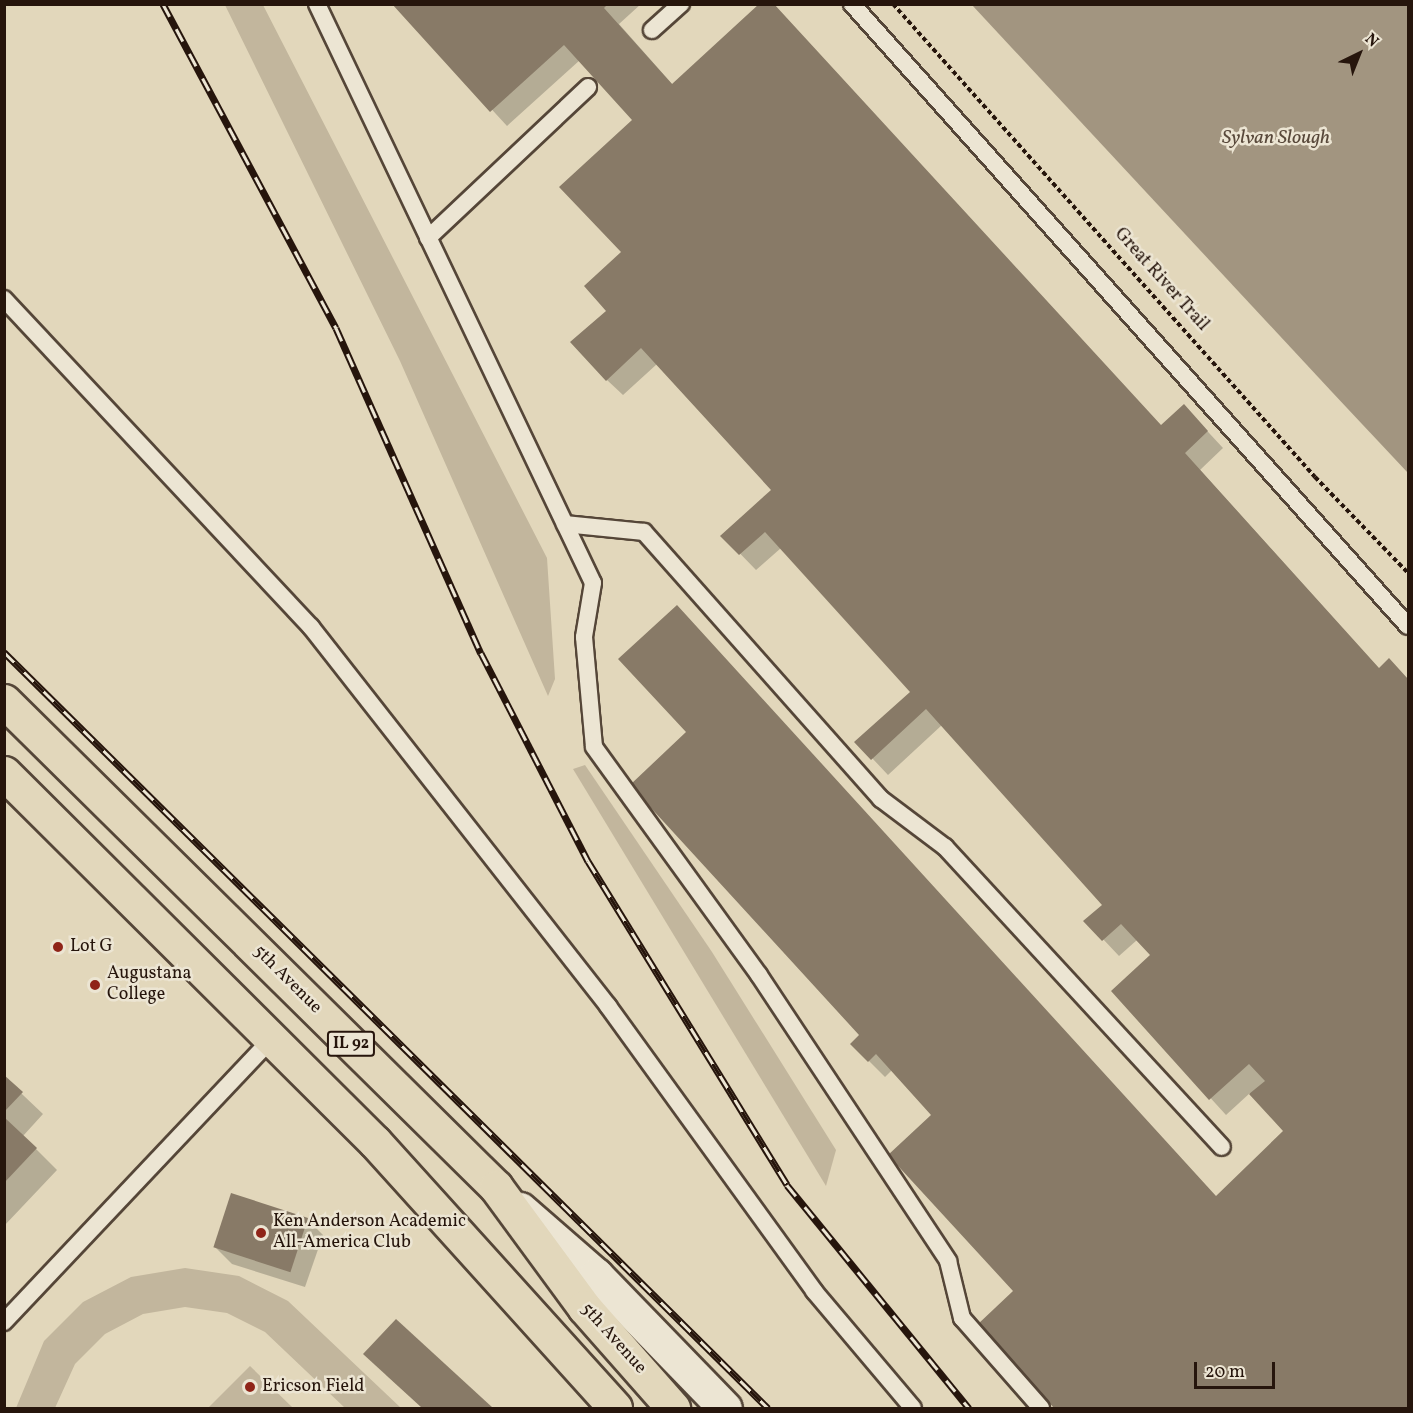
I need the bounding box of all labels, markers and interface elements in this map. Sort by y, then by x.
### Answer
north arrow [1329,24,1389,84]
text: N [1360,29,1383,53]
water label: Sylvan Slough [1222,126,1330,150]
street label: Great River Trail [1109,224,1213,336]
place label: Lot G [70,936,113,958]
marker: Lot G [51,940,65,954]
street label: 5th Avenue [248,941,326,1019]
place label: Augustana College [107,964,192,1006]
marker: Augustana College [88,978,102,992]
road number: IL 92 [326,1031,376,1057]
place label: Ken Anderson Academic All-America Club [273,1212,466,1254]
marker: Ken Anderson Academic All-America Club [254,1226,268,1240]
street label: 5th Avenue [575,1299,651,1379]
scale bar [1197,1350,1278,1388]
text: 20 m [1205,1360,1245,1385]
place label: Ericson Field [262,1376,364,1398]
marker: Ericson Field [243,1380,257,1394]

